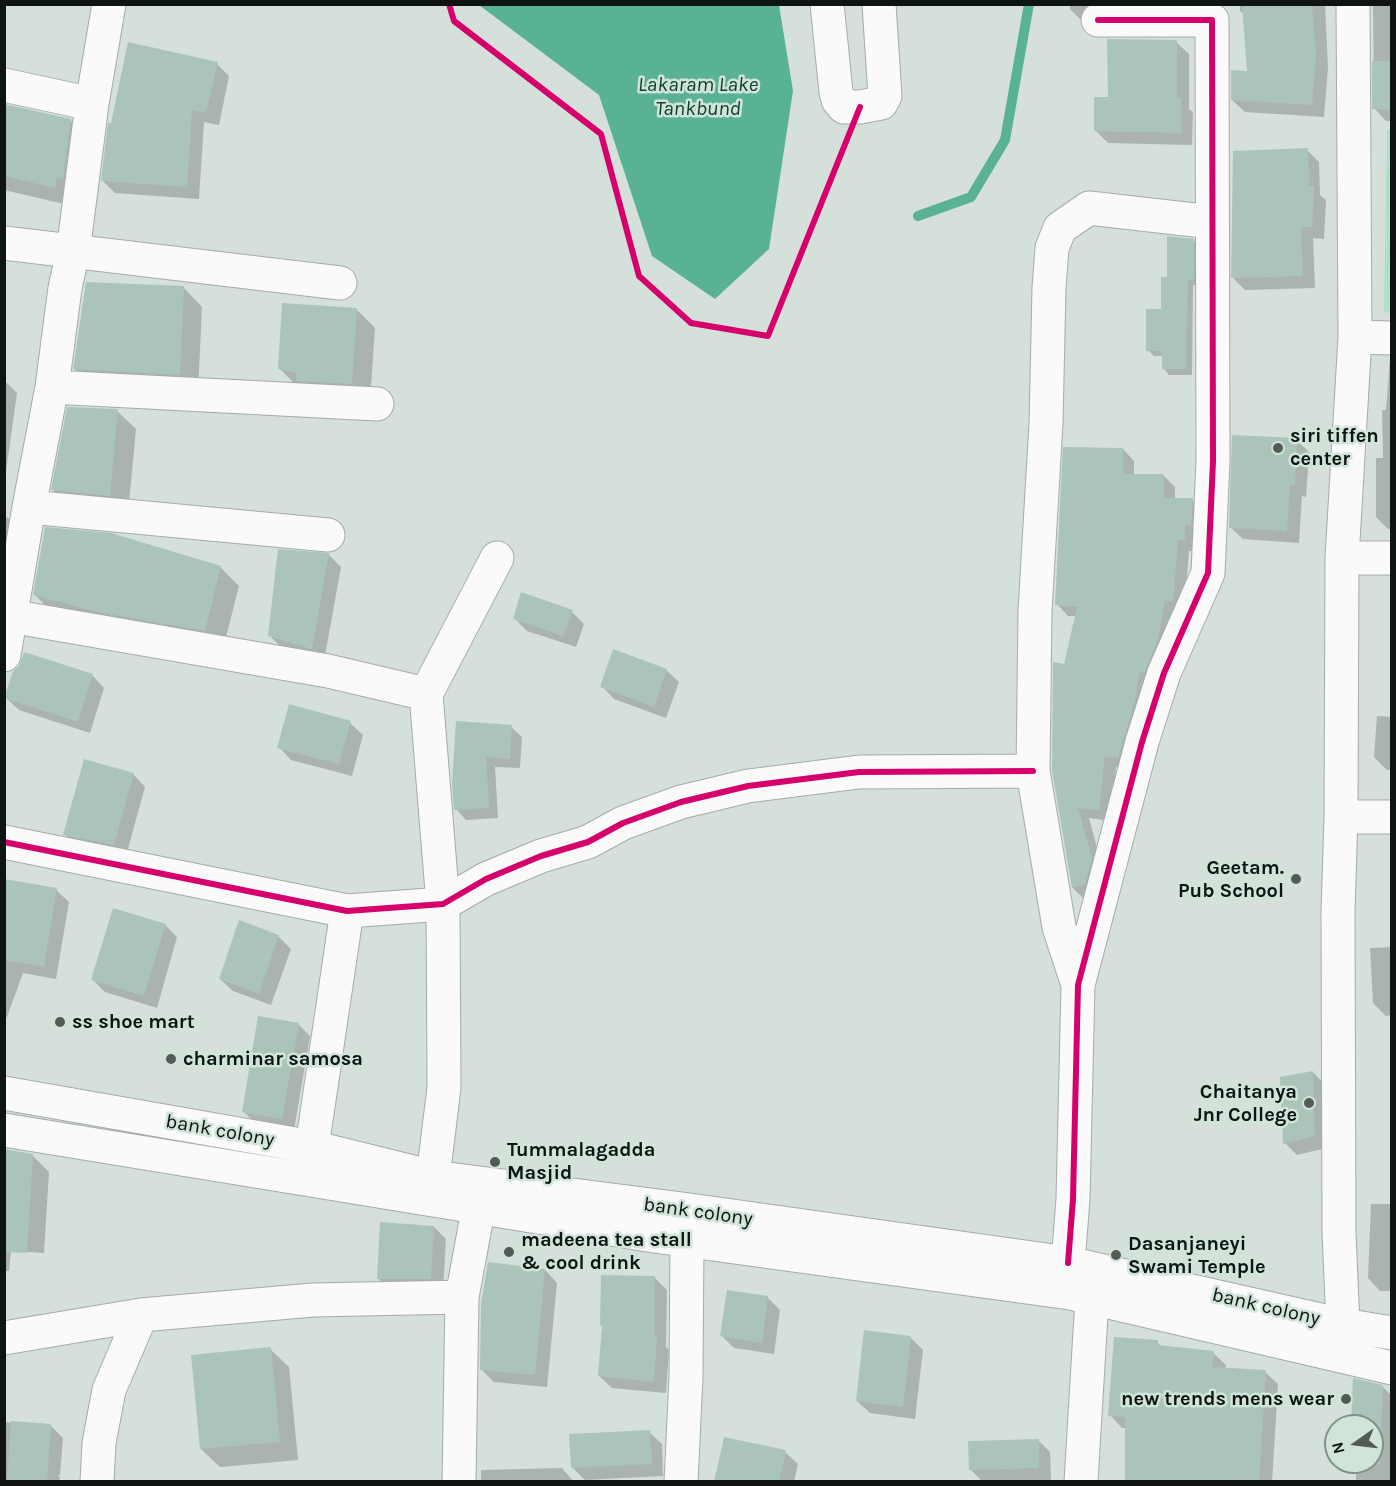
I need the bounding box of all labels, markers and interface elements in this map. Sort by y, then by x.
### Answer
water label: Lakaram Lake Tankbund [638,72,758,122]
place label: siri tiffen center [1290,424,1379,471]
marker: siri tiffen center [1271,441,1285,455]
place label: Geetam. Pub School [1178,856,1284,903]
marker: Geetam. Pub School [1289,872,1303,886]
place label: ss shoe mart [72,1010,195,1034]
marker: ss shoe mart [53,1015,67,1029]
place label: charminar samosa [183,1047,363,1071]
marker: charminar samosa [164,1052,178,1066]
place label: Chaitanya Jnr College [1194,1080,1297,1127]
marker: Chaitanya Jnr College [1302,1096,1316,1110]
street label: bank colony [164,1110,276,1152]
place label: Tummalagadda Masjid [507,1138,656,1185]
marker: Tummalagadda Masjid [488,1155,502,1169]
street label: bank colony [642,1192,754,1232]
place label: madeena tea stall & cool drink [521,1228,692,1275]
place label: Dasanjaneyi Swami Temple [1128,1232,1266,1279]
marker: madeena tea stall & cool drink [502,1245,516,1259]
marker: Dasanjaneyi Swami Temple [1109,1248,1123,1262]
street label: bank colony [1210,1283,1322,1331]
place label: new trends mens wear [1121,1387,1334,1411]
marker: new trends mens wear [1339,1392,1353,1406]
north arrow [1324,1414,1384,1474]
text: N [1327,1440,1349,1456]

